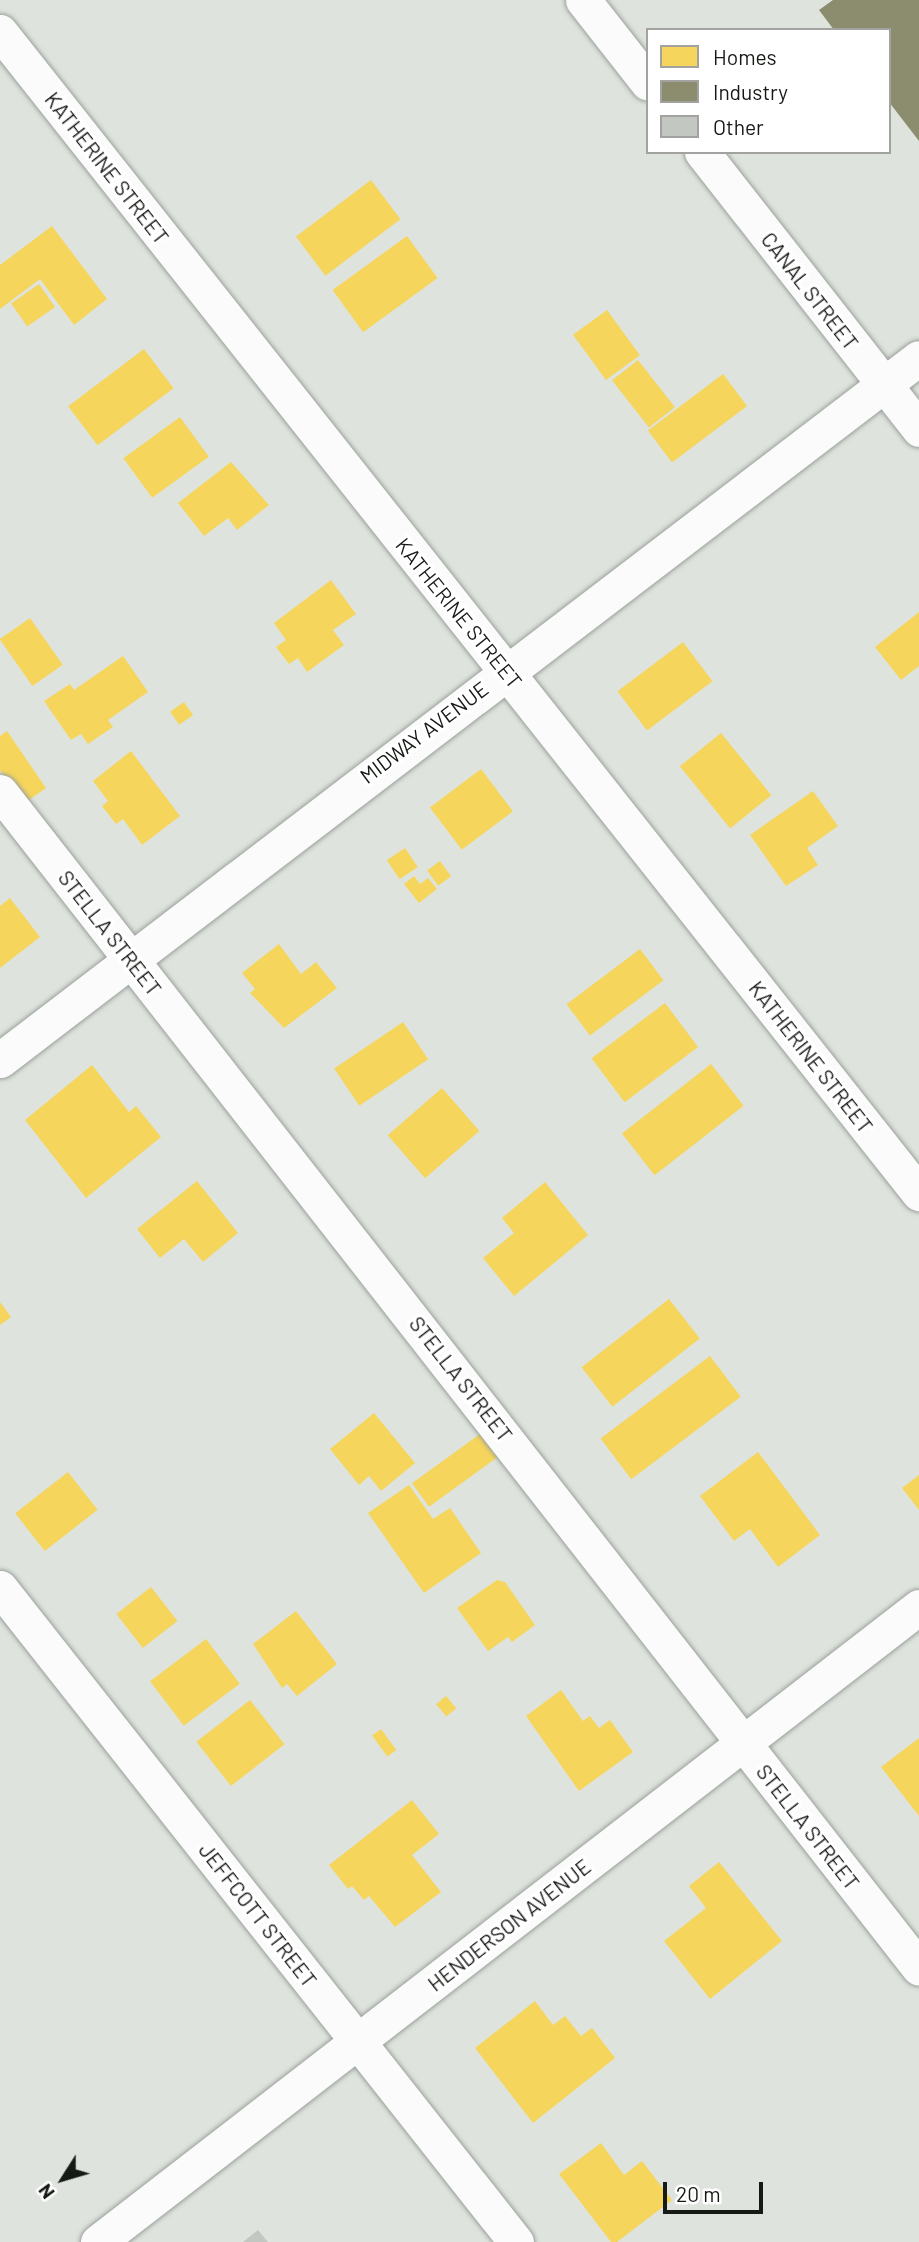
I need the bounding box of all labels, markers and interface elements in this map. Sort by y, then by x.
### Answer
legend [646,28,891,154]
text: Homes [713,44,777,69]
text: Industry [713,79,788,104]
street label: KATHERINE STREET [40,87,174,249]
text: Other [713,114,764,139]
street label: CANAL STREET [756,227,864,355]
street label: KATHERINE STREET [391,533,527,693]
street label: MIDWAY AVENUE [355,676,493,788]
street label: STELLA STREET [53,865,167,1001]
street label: KATHERINE STREET [744,976,878,1138]
street label: STELLA STREET [404,1311,518,1447]
street label: STELLA STREET [751,1759,865,1895]
street label: JEFFCOTT STREET [194,1838,322,1992]
street label: HENDERSON AVENUE [423,1854,595,1996]
north arrow [28,2144,98,2214]
scale bar [667,2168,767,2212]
text: N [33,2180,59,2204]
text: 20 m [676,2181,721,2206]

